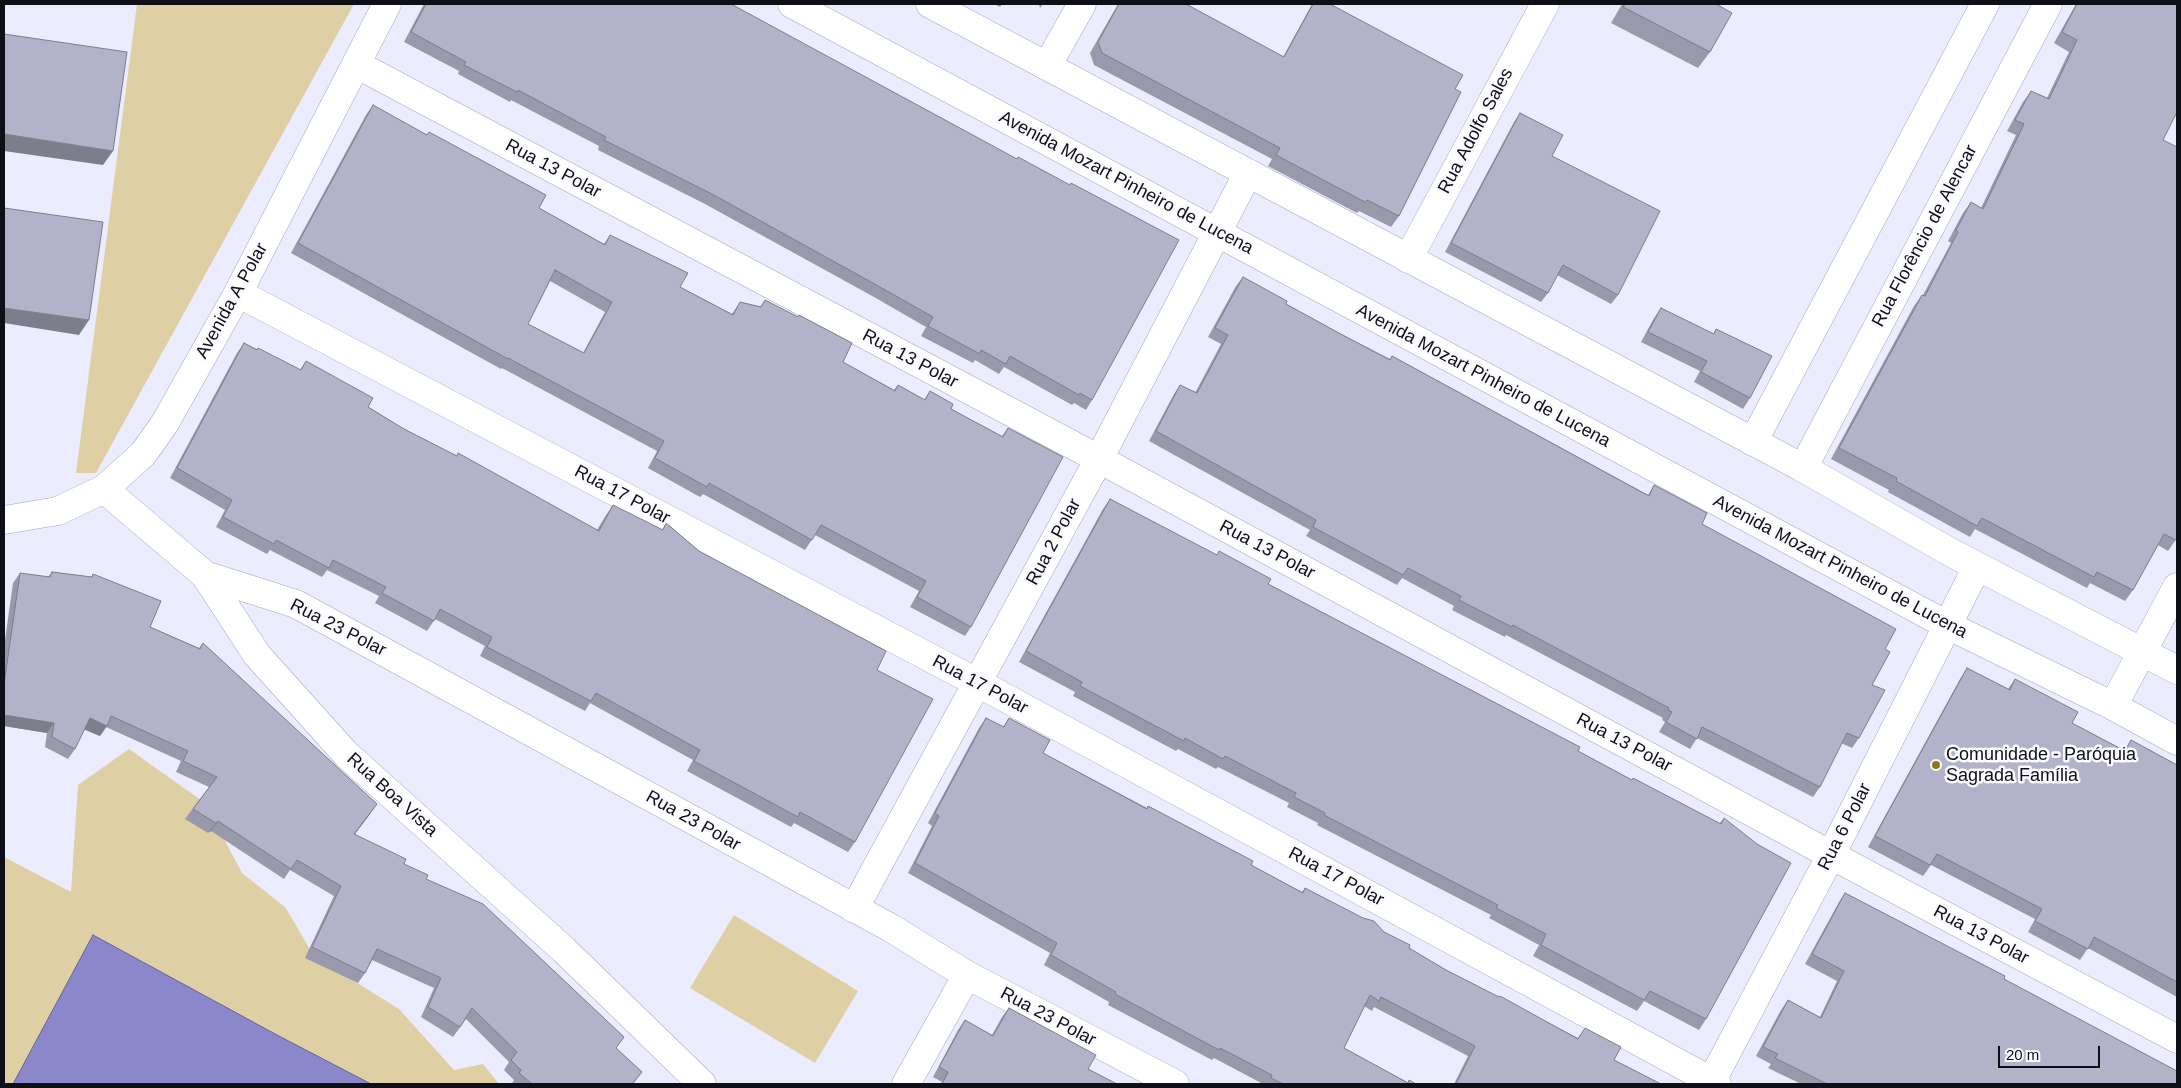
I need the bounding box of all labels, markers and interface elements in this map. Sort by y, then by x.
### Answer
street label: Rua Adolfo Sales [1434,65,1518,197]
street label: Avenida Mozart Pinheiro de Lucena [995,107,1257,259]
street label: Rua 13 Polar [502,135,604,203]
street label: Rua Florêncio de Alencar [1868,141,1982,331]
street label: Avenida A Polar [191,239,273,363]
street label: Avenida Mozart Pinheiro de Lucena [1352,300,1614,452]
street label: Rua 13 Polar [859,325,961,393]
street label: Rua 17 Polar [571,461,673,529]
street label: Avenida Mozart Pinheiro de Lucena [1709,491,1971,643]
street label: Rua 2 Polar [1022,495,1086,589]
street label: Rua 13 Polar [1216,516,1318,584]
street label: Rua 23 Polar [286,595,390,661]
street label: Rua 17 Polar [929,651,1031,719]
street label: Rua 13 Polar [1573,709,1675,777]
place label: Comunidade - Paróquia Sagrada Família [1946,744,2136,786]
street label: Rua Boa Vista [342,749,442,841]
marker: Comunidade - Paróquia Sagrada Família [1930,759,1942,771]
street label: Rua 6 Polar [1814,780,1876,874]
street label: Rua 23 Polar [642,786,744,856]
street label: Rua 17 Polar [1285,843,1387,911]
street label: Rua 13 Polar [1930,901,2032,969]
street label: Rua 23 Polar [997,983,1099,1051]
scale bar [2001,1036,2104,1068]
text: 20 m [2006,1046,2039,1063]

